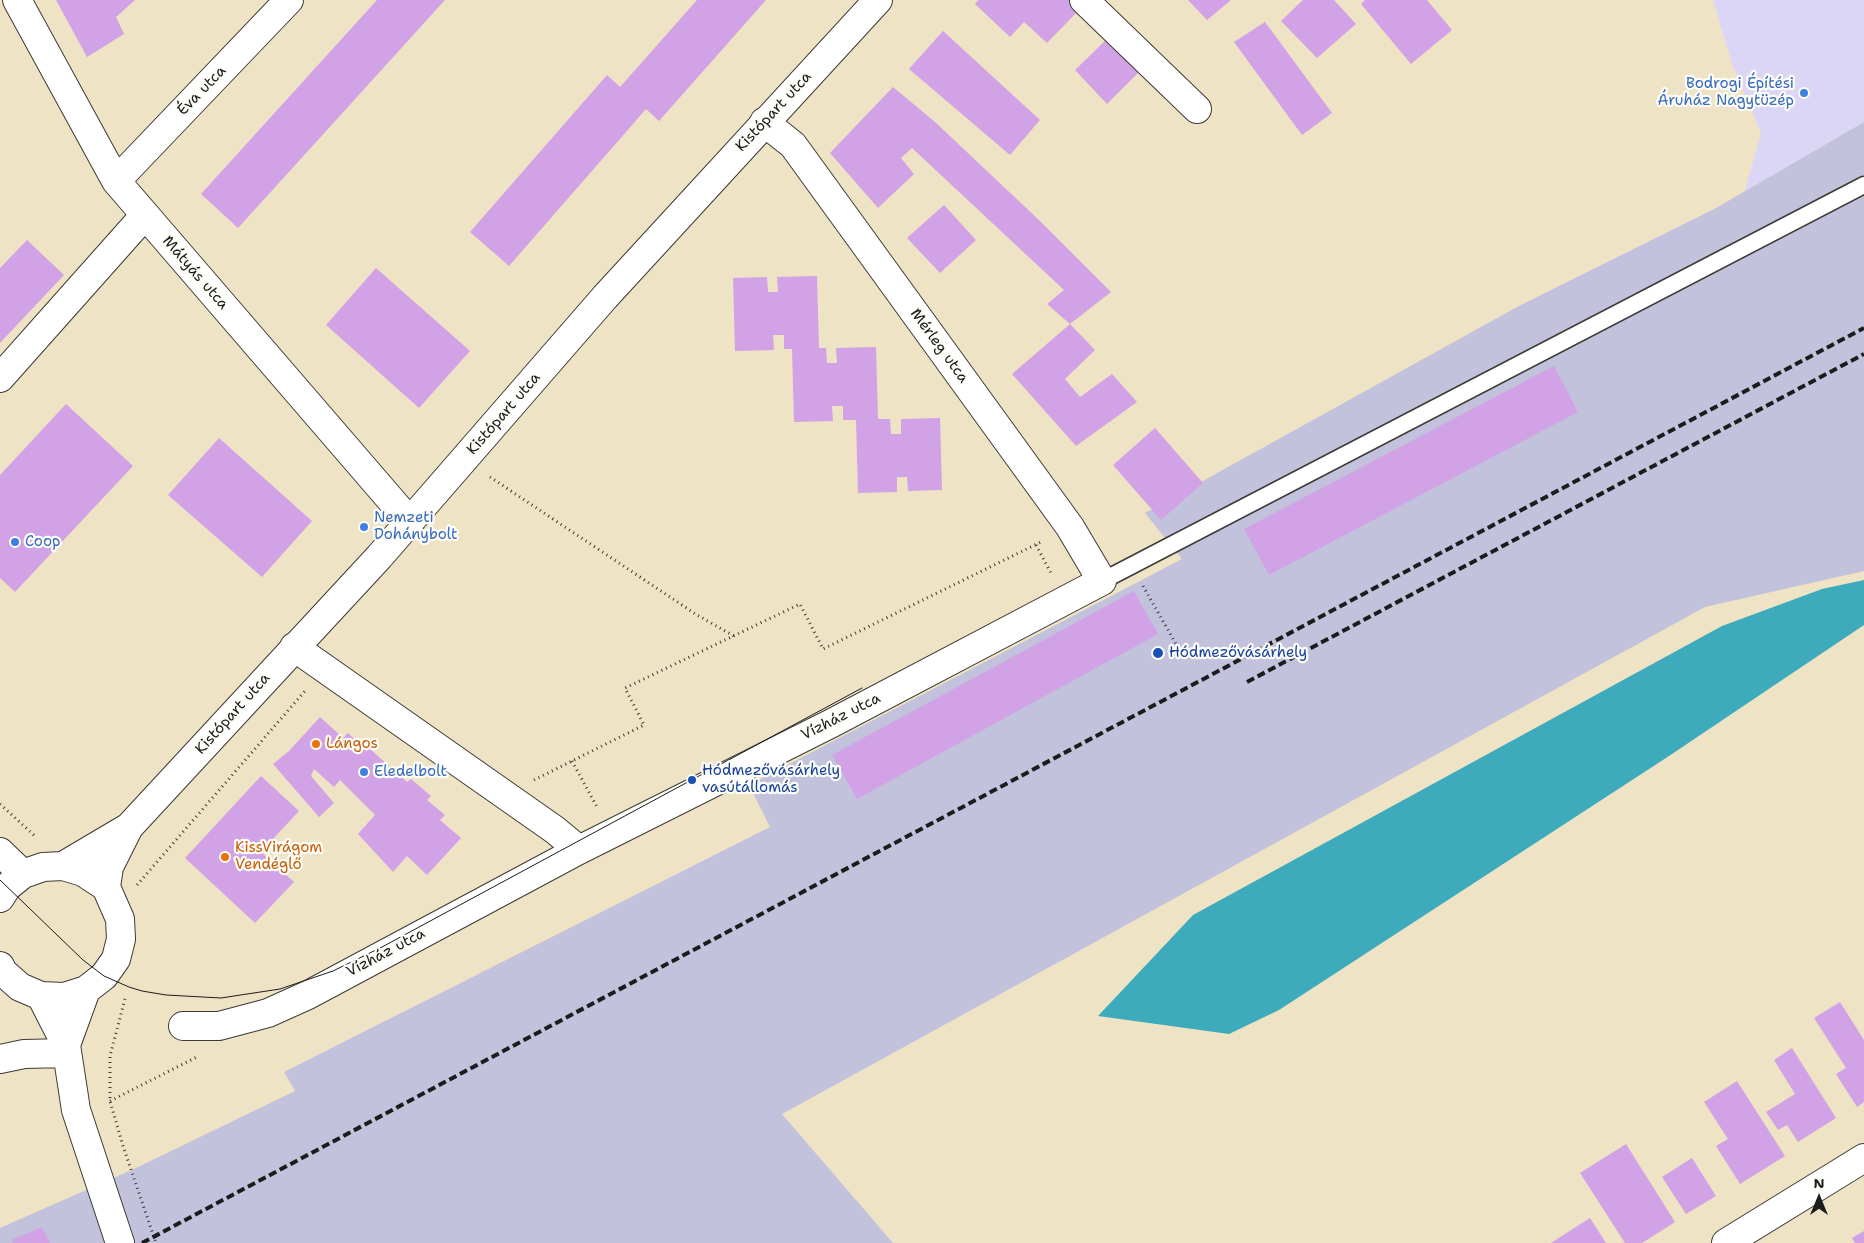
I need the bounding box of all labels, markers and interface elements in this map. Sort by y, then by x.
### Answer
street label: Éva utca [174,62,230,120]
street label: Kistópart utca [732,68,816,156]
place label: Bodrogi Építési Áruház Nagytüzép [1658,75,1794,110]
marker: Bodrogi Építési Áruház Nagytüzép [1798,87,1810,99]
street label: Mátyás utca [158,233,232,313]
street label: Mérleg utca [906,305,972,387]
street label: Kistópart utca [463,369,545,459]
place label: Nemzeti Dohánybolt [374,509,458,544]
marker: Nemzeti Dohánybolt [358,521,370,533]
place label: Coop [25,533,60,551]
marker: Coop [9,536,21,548]
place label: Hódmezővásárhely [1169,644,1307,662]
marker: Hódmezővásárhely [1151,646,1165,660]
street label: Kistópart utca [192,670,274,758]
street label: Vízház utca [798,689,884,745]
place label: Lángos [326,735,378,753]
marker: Lángos [310,738,322,750]
place label: Hódmezővásárhely vasútállomás [702,762,840,797]
place label: Eledelbolt [374,763,447,781]
marker: Eledelbolt [358,766,370,778]
marker: Hódmezővásárhely vasútállomás [686,774,698,786]
place label: KissVirágom Vendéglő [235,839,322,874]
marker: KissVirágom Vendéglő [219,851,231,863]
street label: Vízház utca [344,925,428,981]
north arrow [1794,1173,1844,1223]
text: N [1813,1174,1825,1192]

